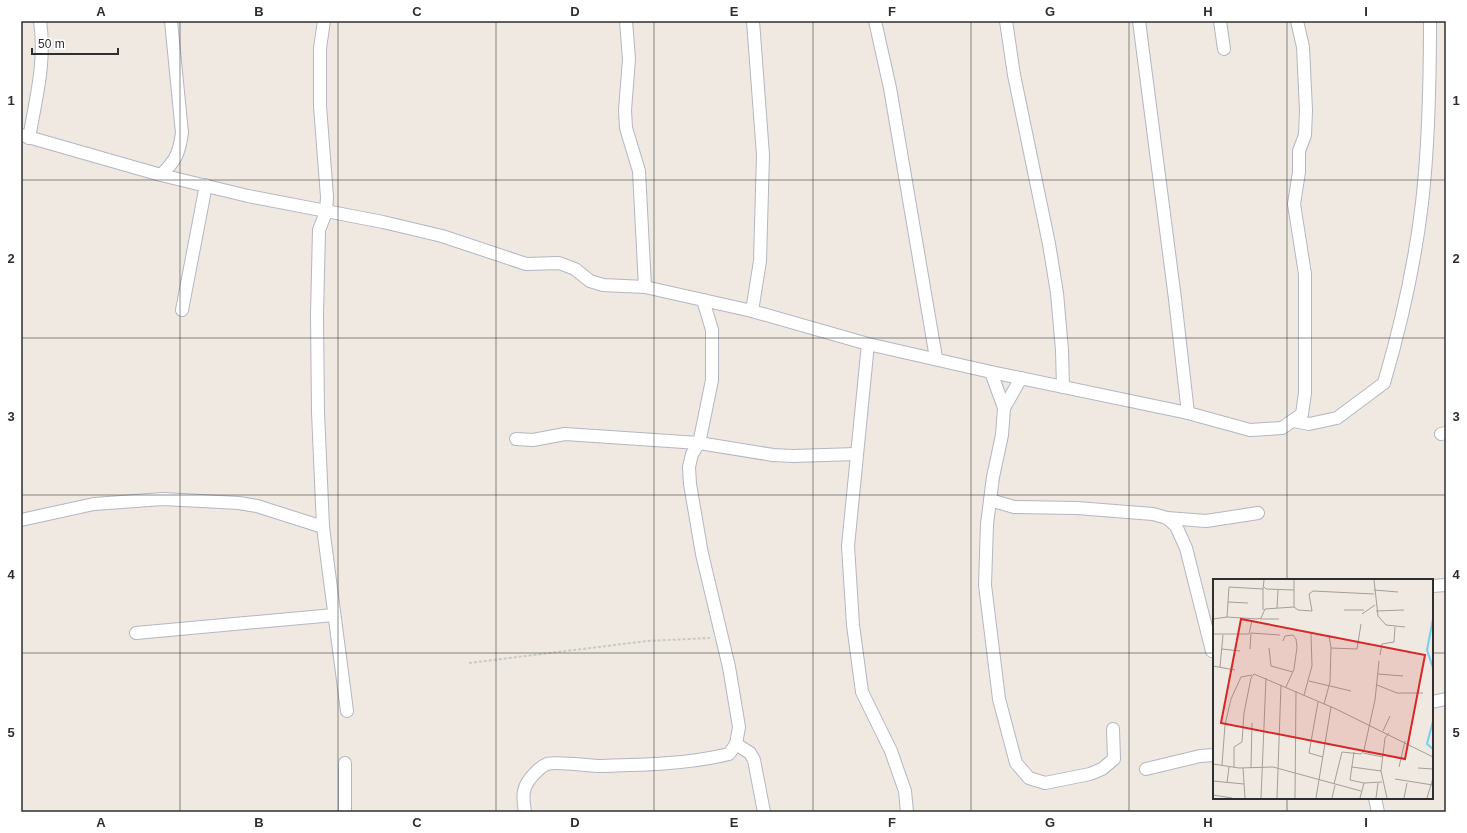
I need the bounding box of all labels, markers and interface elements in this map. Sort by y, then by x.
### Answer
text: A [96,4,106,19]
text: B [254,4,264,19]
text: C [412,4,422,19]
text: D [570,4,580,19]
text: E [730,4,739,19]
text: F [888,4,896,19]
text: G [1045,4,1055,19]
text: H [1203,4,1213,19]
text: I [1364,4,1368,19]
scale bar [32,30,118,56]
text: 50 m [38,37,65,51]
text: 1 [7,93,15,108]
text: 1 [1452,93,1460,108]
text: 2 [7,251,15,266]
text: 2 [1452,251,1460,266]
text: 3 [7,409,15,424]
text: 3 [1452,409,1460,424]
text: 4 [7,567,15,582]
text: 4 [1452,567,1460,582]
inset map [1213,579,1433,799]
text: 5 [7,725,15,740]
text: 5 [1452,725,1460,740]
text: A [96,815,106,830]
text: B [254,815,264,830]
text: C [412,815,422,830]
text: D [570,815,580,830]
text: E [730,815,739,830]
text: F [888,815,896,830]
text: G [1045,815,1055,830]
text: H [1203,815,1213,830]
text: I [1364,815,1368,830]

